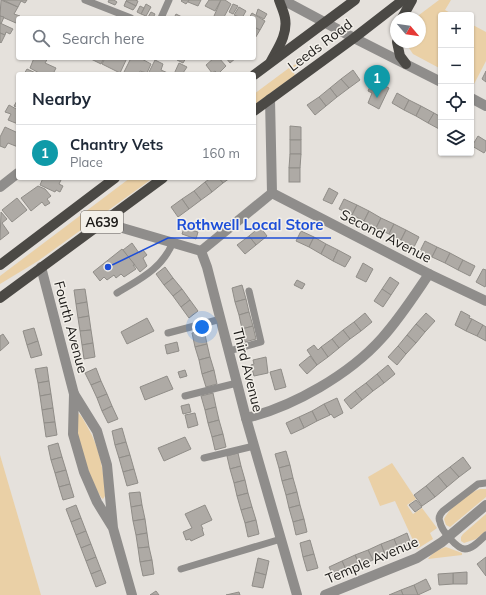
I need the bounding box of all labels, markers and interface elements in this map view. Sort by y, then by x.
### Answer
north arrow [390,12,426,48]
map controls [438,12,474,156]
button: + [438,12,474,48]
street label: Leeds Road [284,15,356,75]
search box [16,16,256,60]
icon: search [30,27,52,49]
text: Search here [62,29,144,48]
button: − [438,48,474,84]
pin: 1 [364,65,390,98]
button: locate [438,84,474,120]
text: Nearby [32,88,91,109]
button: layers [438,120,474,156]
text: Chantry Vets [70,135,163,154]
text: 1 [41,145,49,161]
text: 160 m [202,145,240,161]
text: Place [70,154,103,170]
street label: Second Avenue [337,205,435,267]
road number: A639 [81,211,123,233]
callout: Rothwell Local Store [168,211,331,238]
text: Rothwell Local Store [176,215,324,234]
street label: Fourth Avenue [50,279,92,375]
your location [192,317,212,337]
street label: Third Avenue [229,326,267,414]
street label: Temple Avenue [323,532,421,588]

